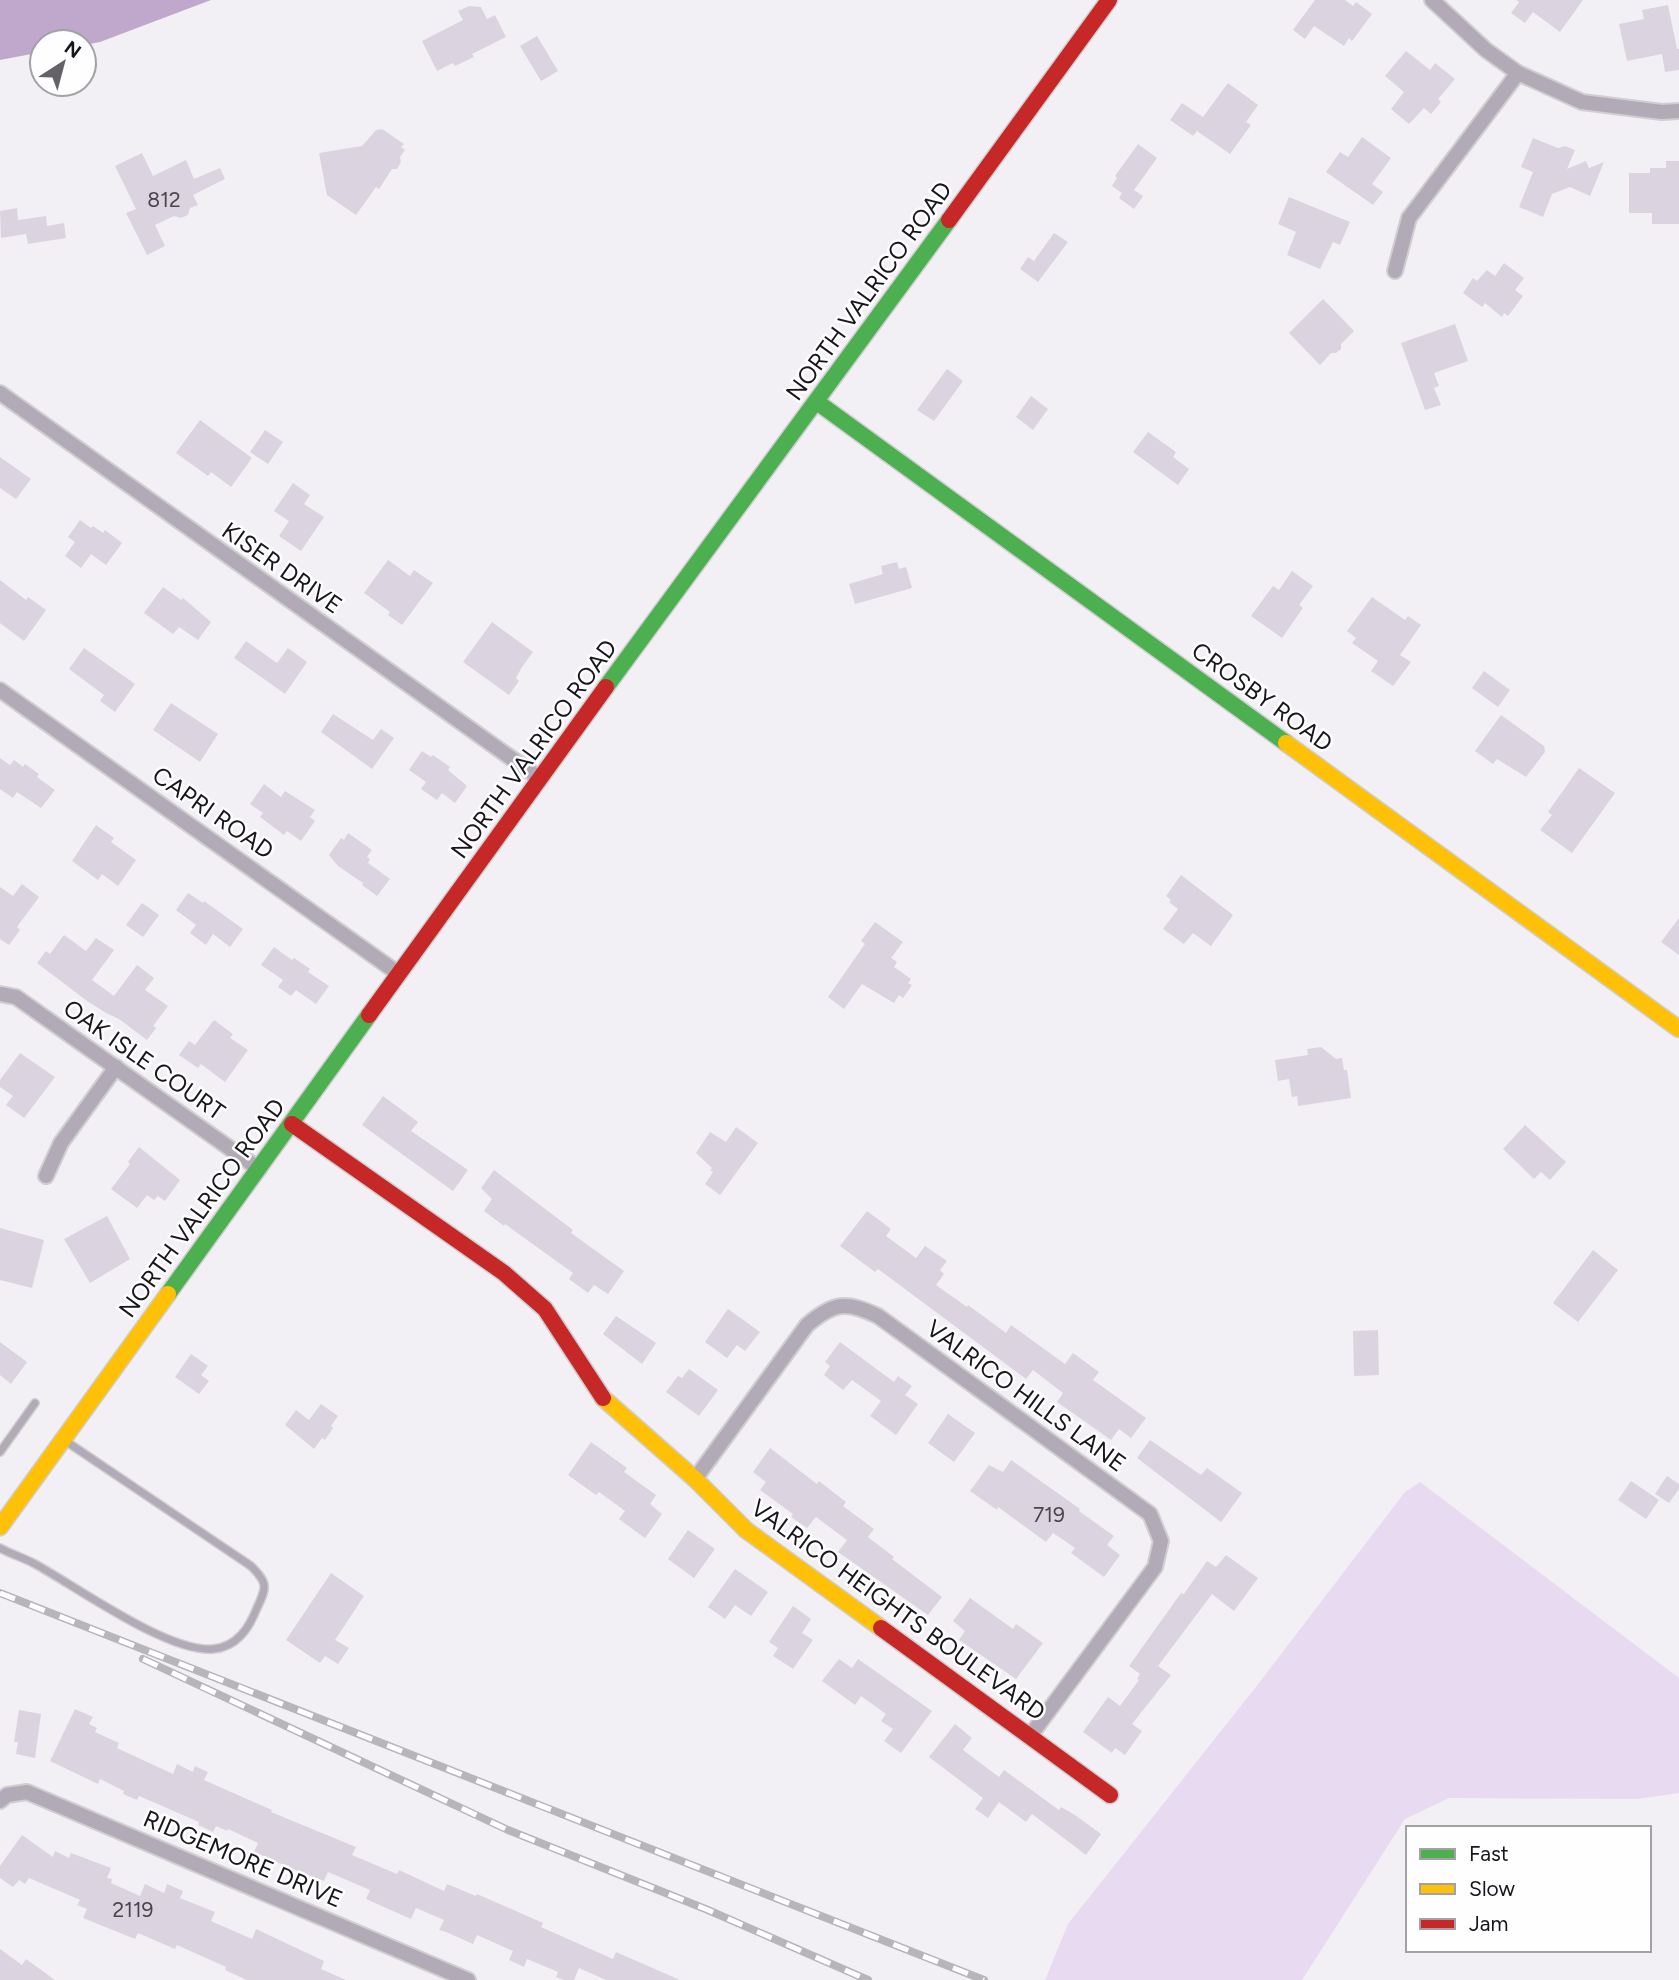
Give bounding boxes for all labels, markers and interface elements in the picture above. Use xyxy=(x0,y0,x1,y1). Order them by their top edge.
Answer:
north arrow xyxy=(28,28,98,98)
text: N xyxy=(60,36,85,63)
street label: NORTH VALRICO ROAD xyxy=(779,176,958,406)
house number: 812 xyxy=(147,187,181,212)
street label: KISER DRIVE xyxy=(217,516,348,620)
street label: NORTH VALRICO ROAD xyxy=(444,634,623,864)
street label: CROSBY ROAD xyxy=(1186,636,1338,757)
street label: CAPRI ROAD xyxy=(147,760,279,865)
street label: OAK ISLE COURT xyxy=(58,993,231,1126)
street label: NORTH VALRICO ROAD xyxy=(112,1093,291,1323)
street label: VALRICO HILLS LANE xyxy=(921,1314,1132,1478)
street label: VALRICO HEIGHTS BOULEVARD xyxy=(745,1493,1051,1726)
house number: 719 xyxy=(1033,1502,1065,1527)
street label: RIDGEMORE DRIVE xyxy=(139,1803,347,1914)
legend xyxy=(1406,1826,1651,1952)
text: Fast xyxy=(1469,1841,1509,1866)
text: Slow xyxy=(1469,1876,1515,1901)
house number: 2119 xyxy=(113,1897,153,1922)
text: Jam xyxy=(1469,1911,1508,1936)

